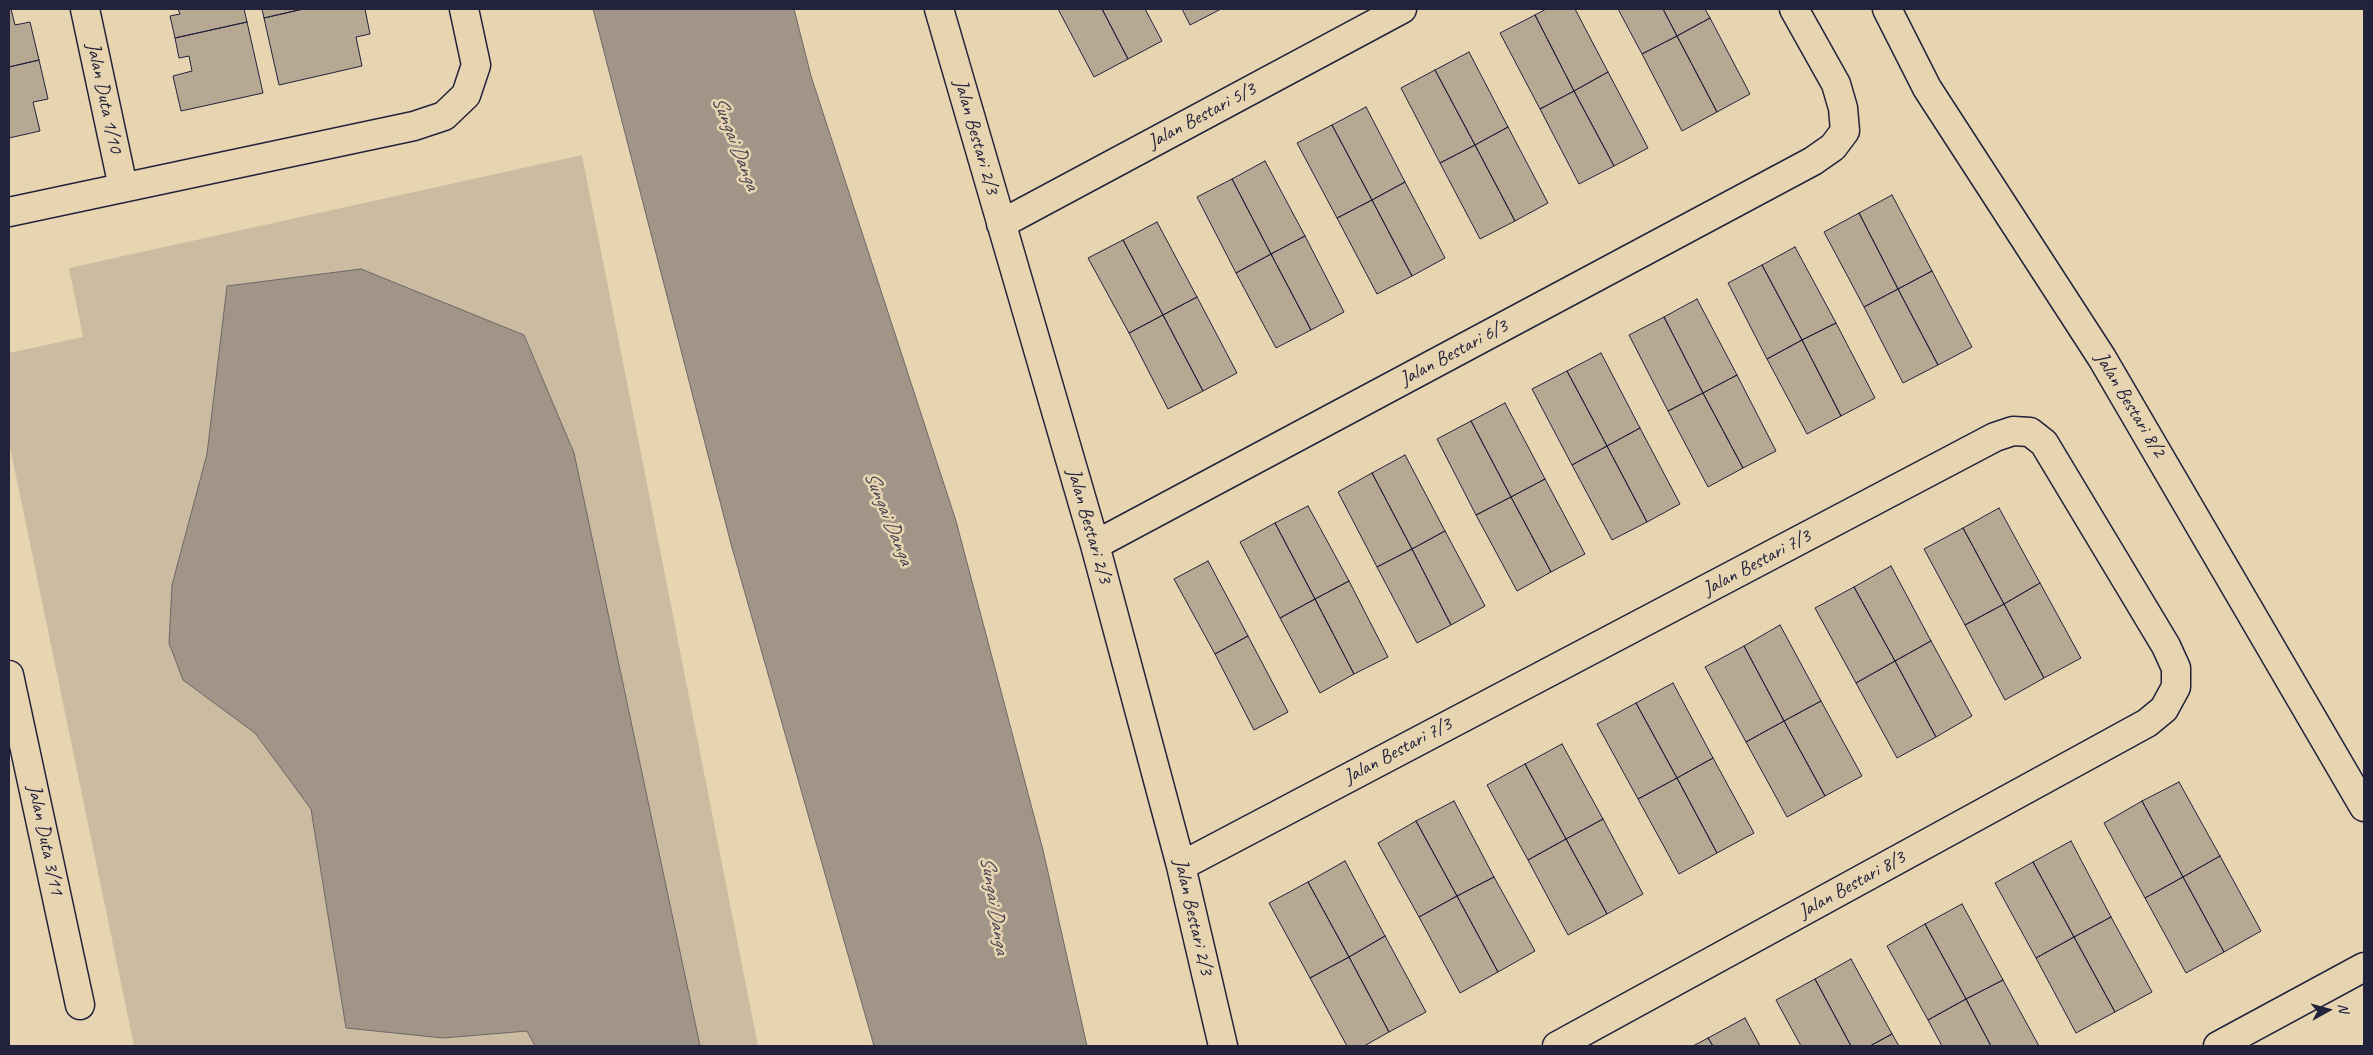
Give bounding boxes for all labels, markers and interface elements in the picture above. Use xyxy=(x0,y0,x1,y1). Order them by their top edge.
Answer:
street label: Jalan Duta 1/10 xyxy=(81,41,127,155)
street label: Jalan Bestari 2/3 xyxy=(948,77,1004,197)
street label: Jalan Bestari 5/3 xyxy=(1144,78,1260,154)
water label: Sungai Danga xyxy=(706,92,764,194)
street label: Jalan Bestari 6/3 xyxy=(1396,315,1512,391)
street label: Jalan Bestari 8/2 xyxy=(2089,348,2171,462)
street label: Jalan Bestari 2/3 xyxy=(1061,466,1117,586)
water label: Sungai Danga xyxy=(858,468,918,568)
street label: Jalan Bestari 7/3 xyxy=(1699,525,1815,601)
street label: Jalan Bestari 7/3 xyxy=(1340,713,1456,789)
street label: Jalan Duta 3/11 xyxy=(22,783,68,897)
street label: Jalan Bestari 8/3 xyxy=(1794,846,1910,924)
water label: Sungai Danga xyxy=(974,854,1014,956)
street label: Jalan Bestari 2/3 xyxy=(1168,857,1218,977)
north arrow xyxy=(2303,985,2353,1035)
text: N xyxy=(2334,1003,2352,1013)

